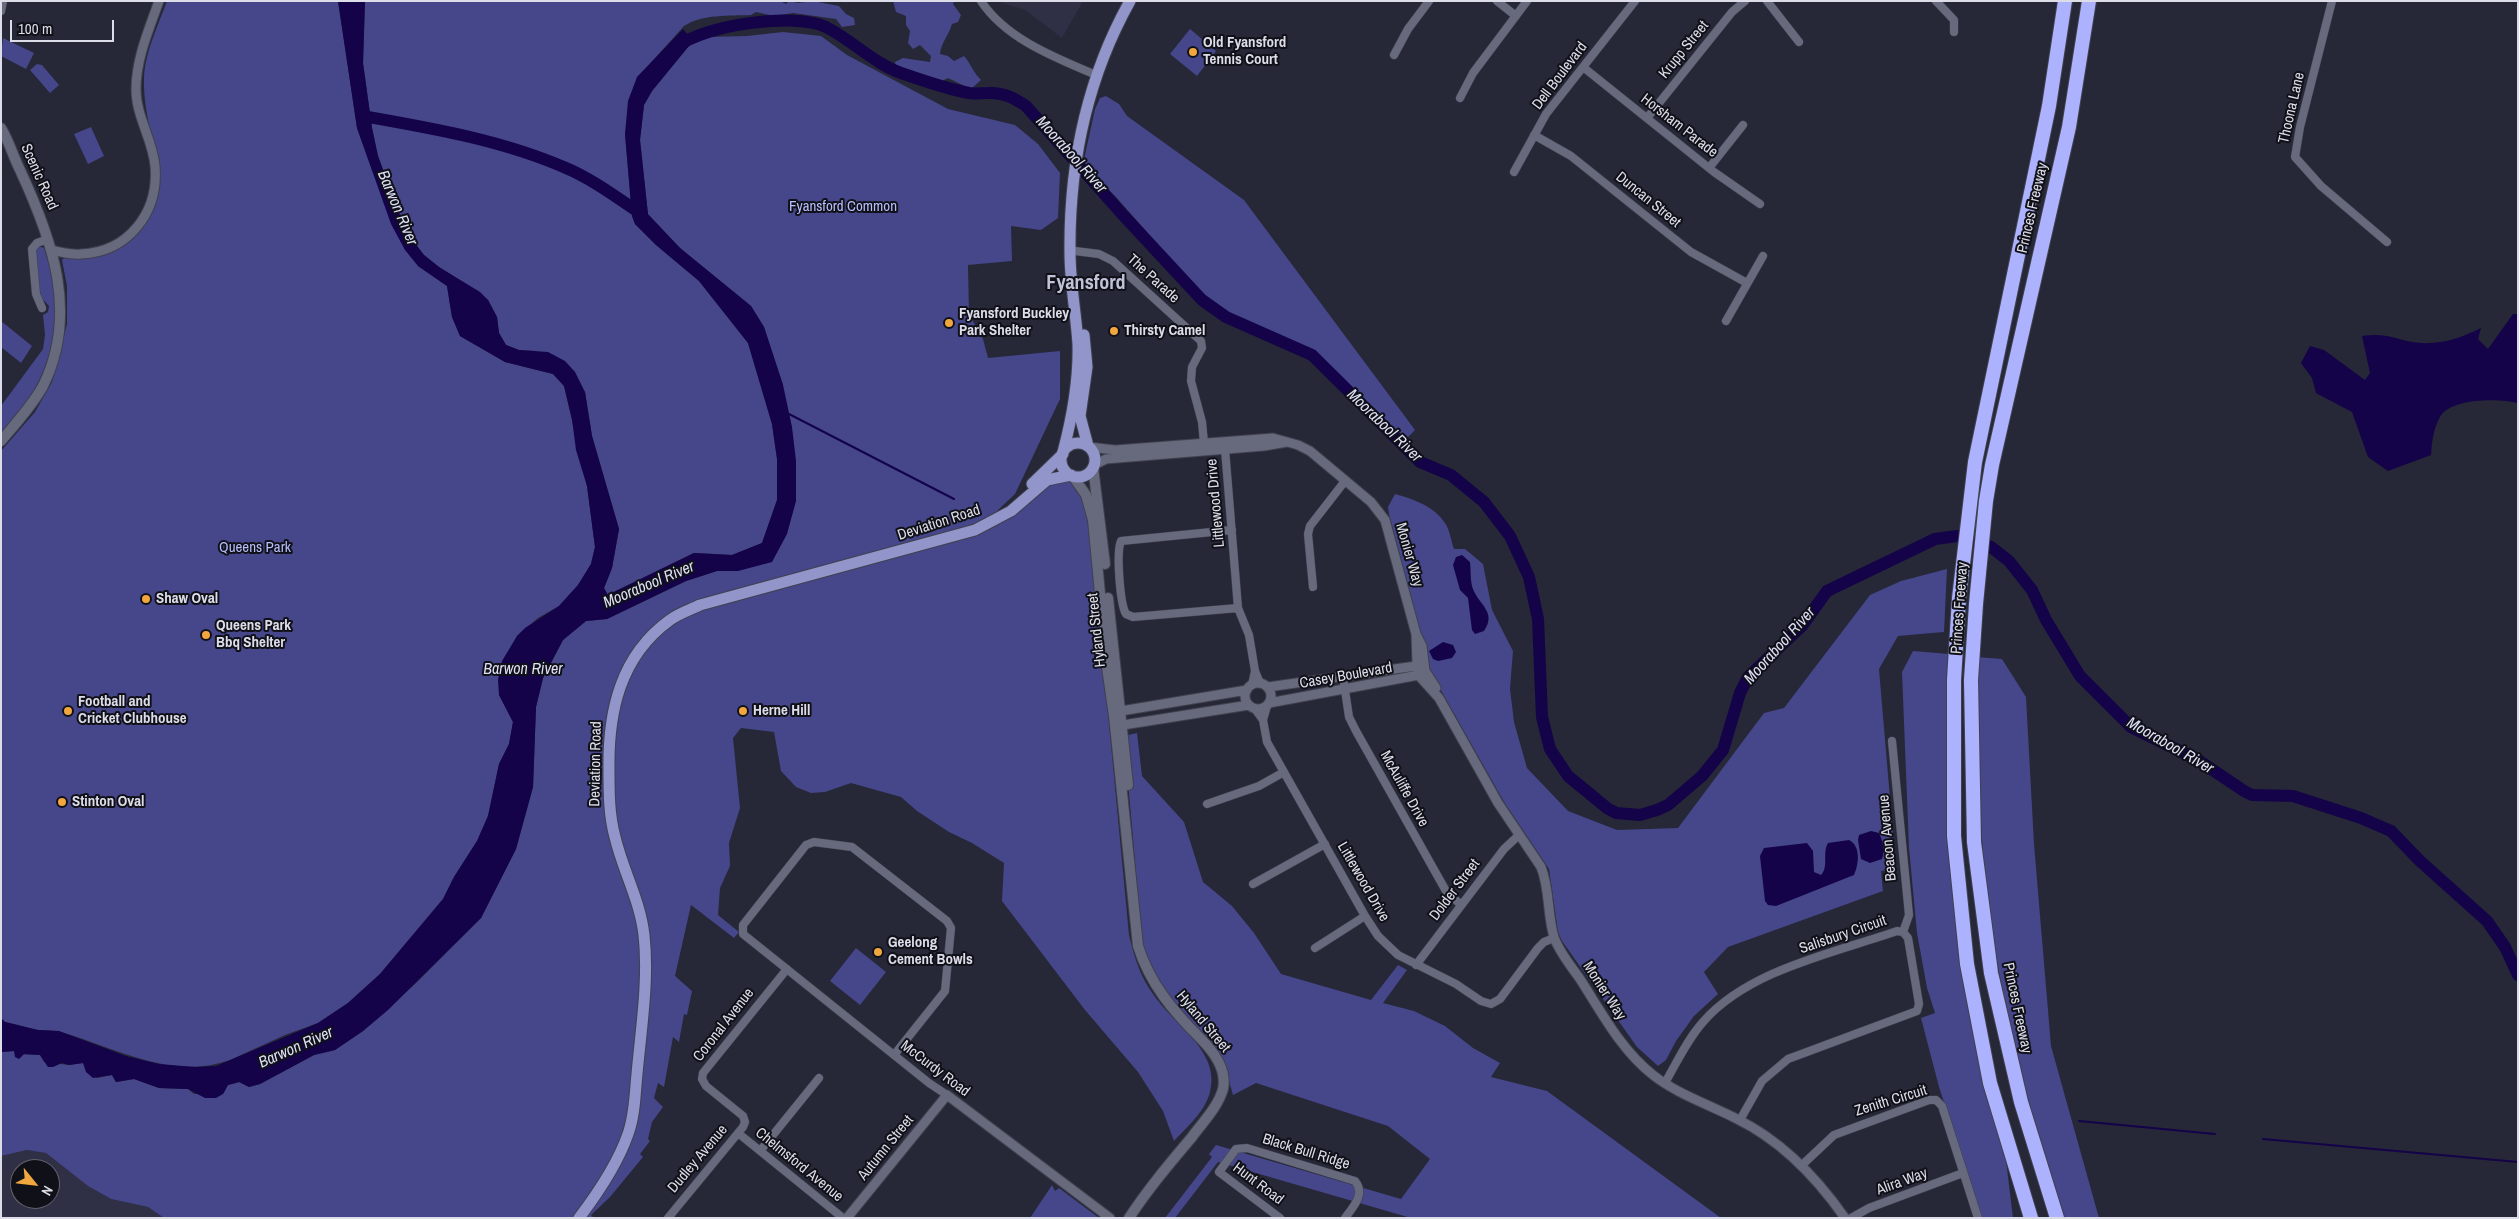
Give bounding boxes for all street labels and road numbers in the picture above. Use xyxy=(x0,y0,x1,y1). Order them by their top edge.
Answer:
street label: Krupp Street xyxy=(1655,18,1713,82)
street label: Dell Boulevard xyxy=(1529,39,1591,113)
street label: Thoona Lane xyxy=(2275,71,2309,145)
street label: Horsham Parade xyxy=(1637,90,1721,162)
street label: Scenic Road xyxy=(16,141,62,213)
street label: Princes Freeway xyxy=(2014,161,2052,255)
street label: Duncan Street xyxy=(1612,168,1684,232)
street label: The Parade xyxy=(1123,251,1183,307)
street label: Littlewood Drive xyxy=(1203,458,1229,548)
street label: Deviation Road xyxy=(896,501,982,545)
street label: Monier Way xyxy=(1391,521,1427,589)
street label: Princes Freeway xyxy=(1948,561,1972,655)
street label: Hyland Street xyxy=(1084,592,1110,668)
street label: Casey Boulevard xyxy=(1298,659,1394,693)
street label: Deviation Road xyxy=(586,721,606,807)
street label: McAuliffe Drive xyxy=(1376,748,1432,830)
street label: Beacon Avenue xyxy=(1875,794,1901,882)
street label: Littlewood Drive xyxy=(1333,839,1393,925)
street label: Dolder Street xyxy=(1426,856,1484,924)
street label: Salisbury Circuit xyxy=(1797,912,1889,958)
street label: Monier Way xyxy=(1579,958,1629,1024)
street label: Princes Freeway xyxy=(1999,961,2035,1055)
street label: Coronal Avenue xyxy=(690,985,758,1065)
street label: Hyland Street xyxy=(1172,988,1234,1056)
street label: McCurdy Road xyxy=(897,1037,973,1101)
street label: Zenith Circuit xyxy=(1853,1081,1929,1121)
street label: Autumn Street xyxy=(854,1112,918,1184)
street label: Dudley Avenue xyxy=(664,1121,732,1197)
street label: Chelmsford Avenue xyxy=(751,1124,847,1206)
street label: Black Bull Ridge xyxy=(1260,1130,1352,1174)
street label: Hunt Road xyxy=(1229,1159,1287,1209)
street label: Alira Way xyxy=(1874,1165,1930,1199)

